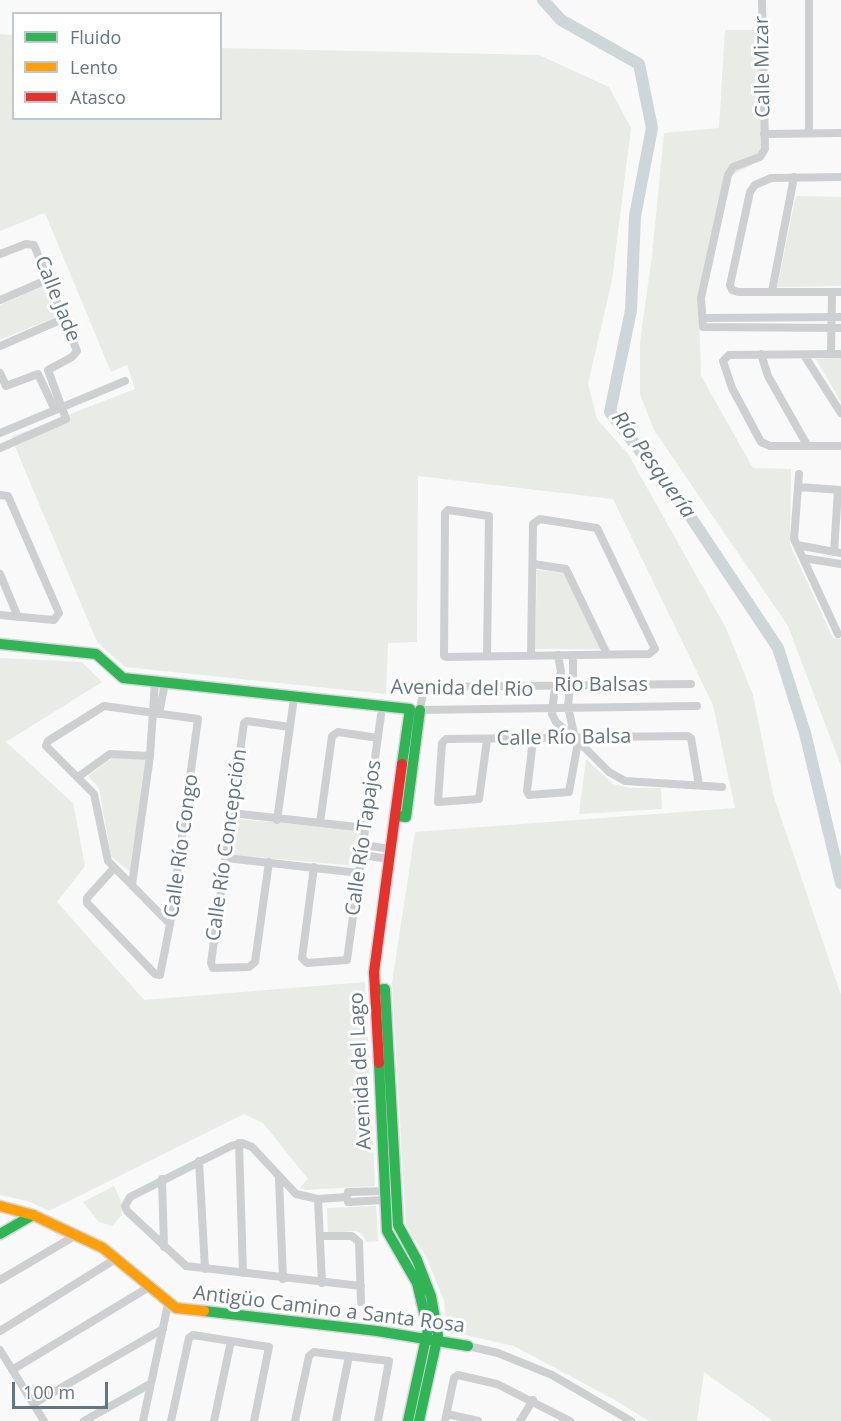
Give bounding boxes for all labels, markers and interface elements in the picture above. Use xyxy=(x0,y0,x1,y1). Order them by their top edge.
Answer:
legend xyxy=(12,12,222,120)
street label: Calle Mizar xyxy=(750,16,776,118)
text: Fluido xyxy=(70,25,121,49)
text: Lento xyxy=(70,55,118,79)
text: Atasco xyxy=(70,85,126,109)
street label: Calle Jade xyxy=(29,253,85,345)
water label: Río Pesquería xyxy=(606,407,700,523)
street label: Rio Balsas xyxy=(554,673,648,697)
street label: Avenida del Rio xyxy=(390,676,534,702)
street label: Calle Río Balsa xyxy=(497,725,631,751)
street label: Calle Río Concepción xyxy=(202,747,252,943)
street label: Calle Río Tapajos xyxy=(341,759,387,917)
street label: Calle Río Congo xyxy=(160,773,204,919)
street label: Avenida del Lago xyxy=(345,992,377,1150)
street label: Antigüo Camino a Santa Rosa xyxy=(192,1281,466,1339)
scale bar xyxy=(15,1370,111,1408)
text: 100 m xyxy=(23,1380,75,1404)

